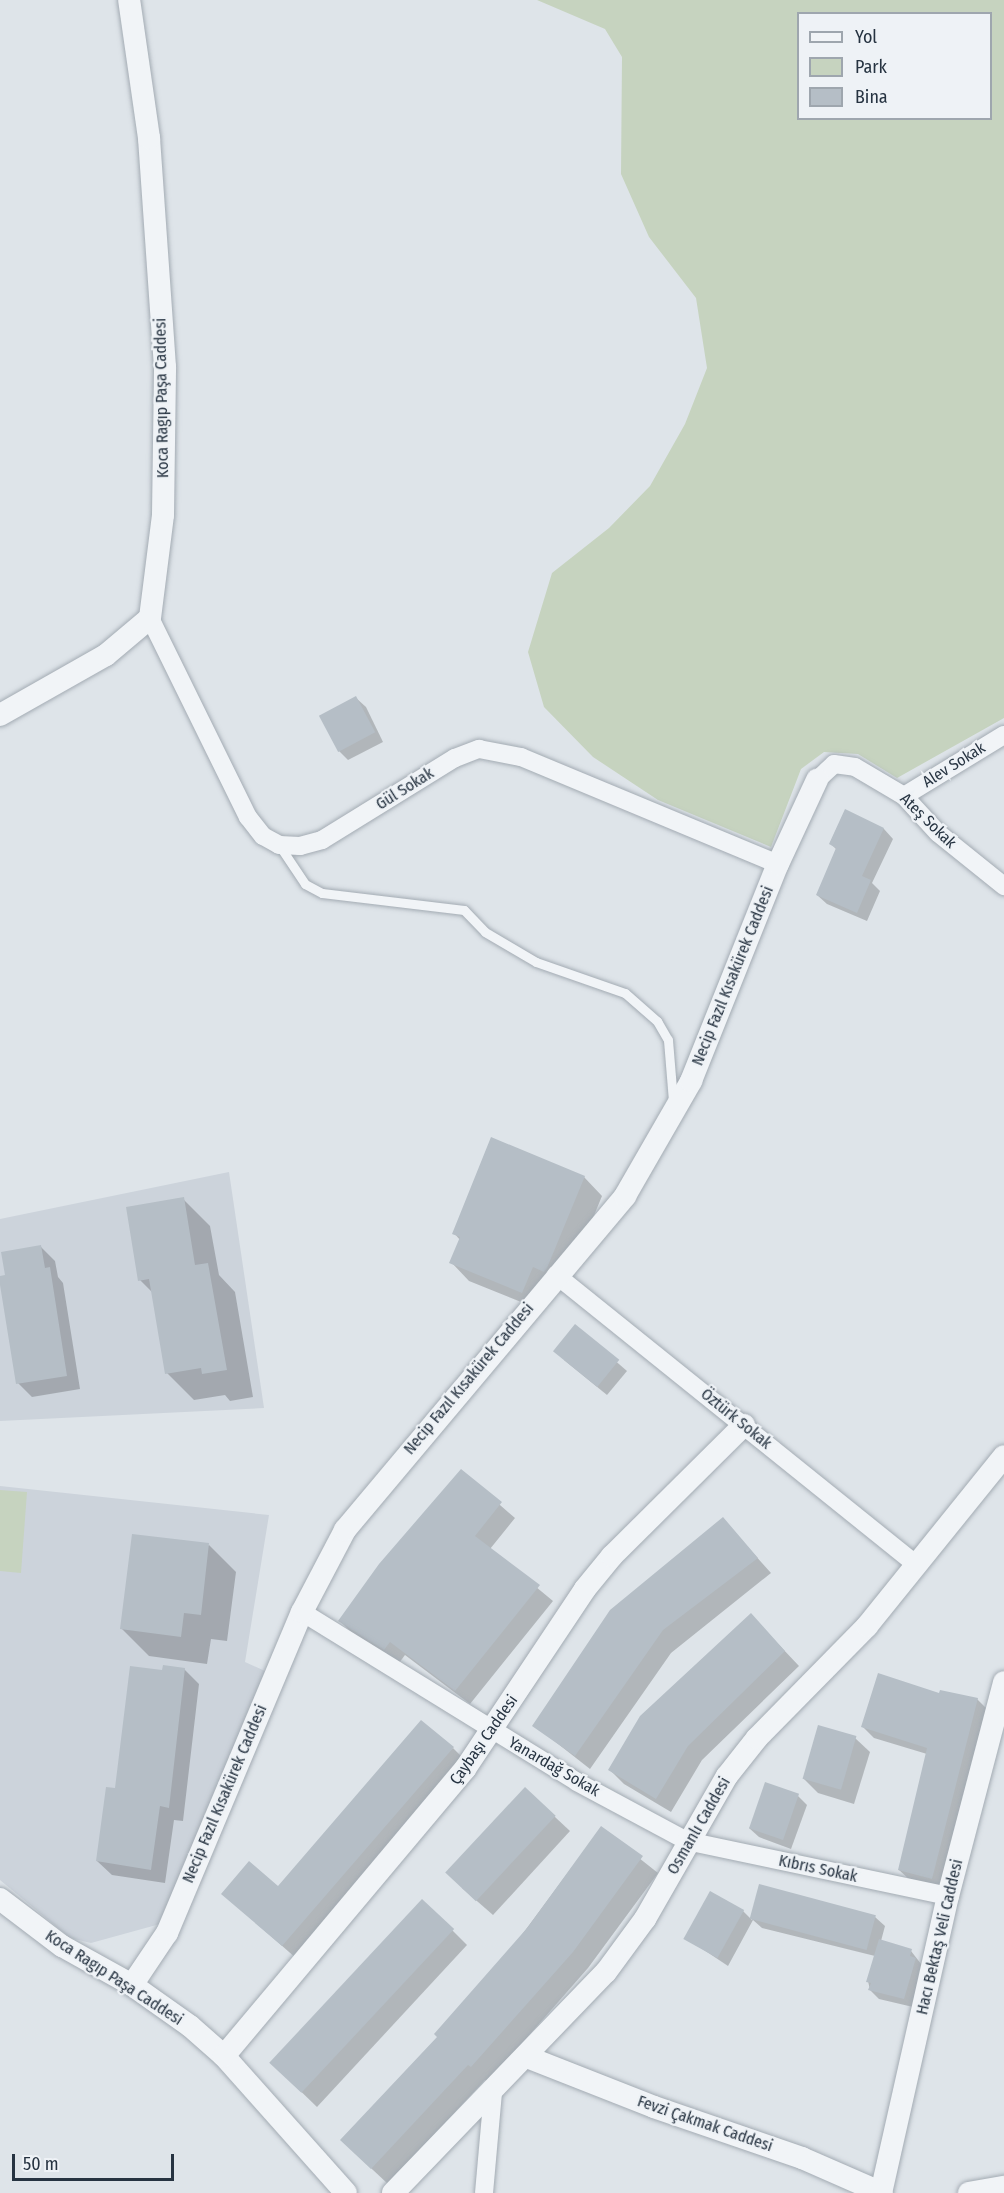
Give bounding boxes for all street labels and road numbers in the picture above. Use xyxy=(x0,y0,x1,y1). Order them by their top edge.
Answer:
street label: Koca Ragıp Paşa Caddesi xyxy=(151,318,173,478)
street label: Alev Sokak xyxy=(919,738,989,792)
street label: Gül Sokak xyxy=(373,764,437,814)
street label: Ateş Sokak xyxy=(896,790,960,852)
street label: Necip Fazıl Kısakürek Caddesi xyxy=(688,884,778,1068)
street label: Necip Fazıl Kısakürek Caddesi xyxy=(400,1299,538,1459)
street label: Öztürk Sokak xyxy=(697,1385,775,1453)
street label: Çaybaşı Caddesi xyxy=(446,1691,522,1789)
street label: Necip Fazıl Kısakürek Caddesi xyxy=(179,1702,271,1886)
street label: Yanardağ Sokak xyxy=(505,1733,603,1801)
street label: Osmanlı Caddesi xyxy=(663,1774,735,1878)
street label: Kıbrıs Sokak xyxy=(777,1851,859,1887)
street label: Hacı Bektaş Veli Caddesi xyxy=(913,1857,967,2017)
street label: Koca Ragıp Paşa Caddesi xyxy=(42,1926,186,2030)
street label: Fevzi Çakmak Caddesi xyxy=(635,2092,775,2156)

